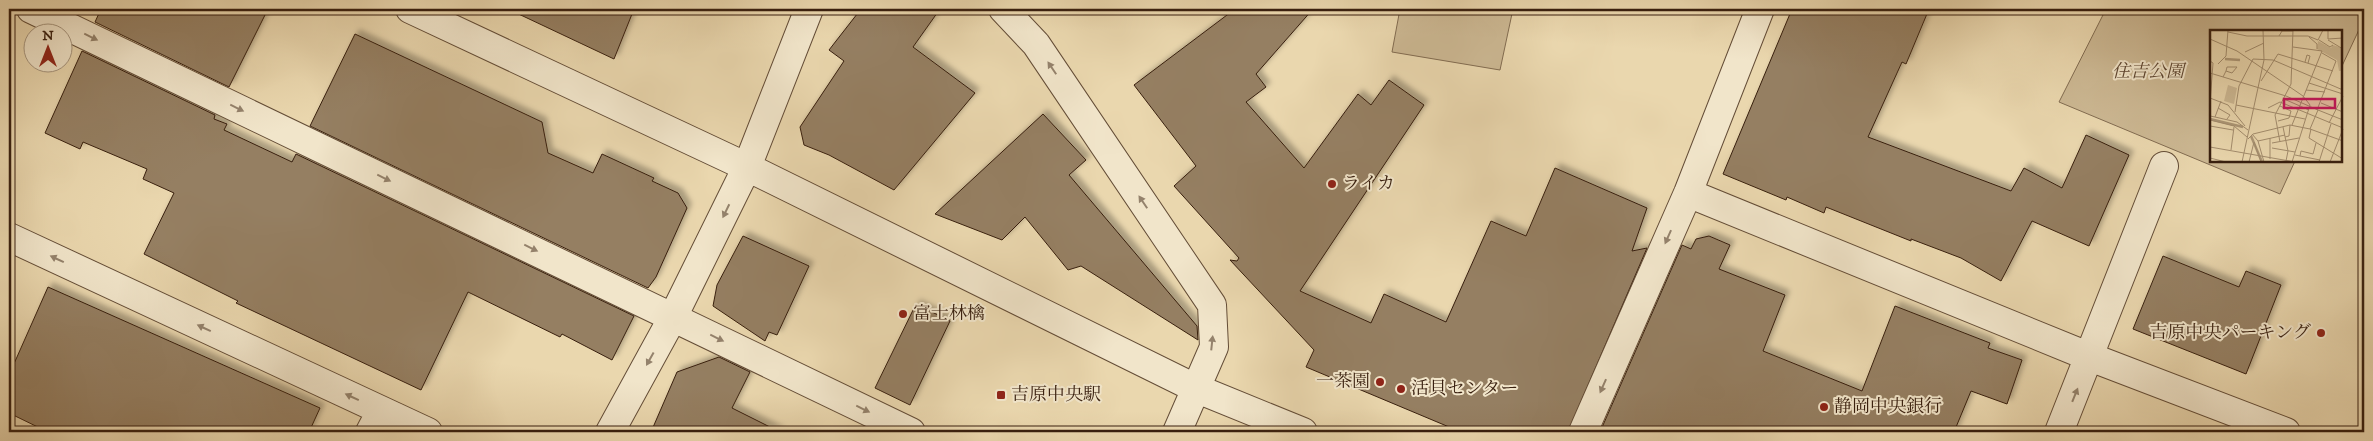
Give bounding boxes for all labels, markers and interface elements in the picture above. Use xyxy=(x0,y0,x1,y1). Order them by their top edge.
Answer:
north arrow xyxy=(22,22,72,72)
text: N xyxy=(42,27,54,45)
inset map xyxy=(2210,30,2343,162)
one-way arrow xyxy=(84,34,98,42)
one-way arrow xyxy=(1047,61,1057,75)
park label: 住吉公園 xyxy=(2112,61,2187,83)
one-way arrow xyxy=(230,103,245,112)
place label: ライカ xyxy=(1342,173,1395,195)
one-way arrow xyxy=(377,174,391,182)
marker: ライカ xyxy=(1326,178,1338,190)
one-way arrow xyxy=(1138,195,1148,209)
one-way arrow xyxy=(722,204,730,218)
one-way arrow xyxy=(1664,230,1672,244)
one-way arrow xyxy=(523,244,538,252)
one-way arrow xyxy=(50,255,64,263)
place label: 富士林檎 xyxy=(913,303,985,325)
marker: 富士林檎 xyxy=(897,308,909,320)
place label: 吉原中央パーキング xyxy=(2150,322,2311,344)
one-way arrow xyxy=(197,324,212,332)
marker: 吉原中央パーキング xyxy=(2315,327,2327,339)
one-way arrow xyxy=(710,334,724,342)
one-way arrow xyxy=(1208,335,1216,351)
one-way arrow xyxy=(646,352,654,367)
place label: 一茶園 xyxy=(1316,371,1370,393)
marker: 一茶園 xyxy=(1374,376,1386,388)
place label: 活貝センター xyxy=(1411,378,1518,400)
one-way arrow xyxy=(1599,379,1607,393)
marker: 活貝センター xyxy=(1395,383,1407,395)
place label: 吉原中央駅 xyxy=(1011,384,1101,406)
one-way arrow xyxy=(2071,388,2079,402)
marker: 吉原中央駅 xyxy=(995,389,1007,401)
one-way arrow xyxy=(345,393,359,401)
place label: 静岡中央銀行 xyxy=(1834,396,1942,418)
marker: 静岡中央銀行 xyxy=(1818,401,1830,413)
one-way arrow xyxy=(856,405,870,413)

